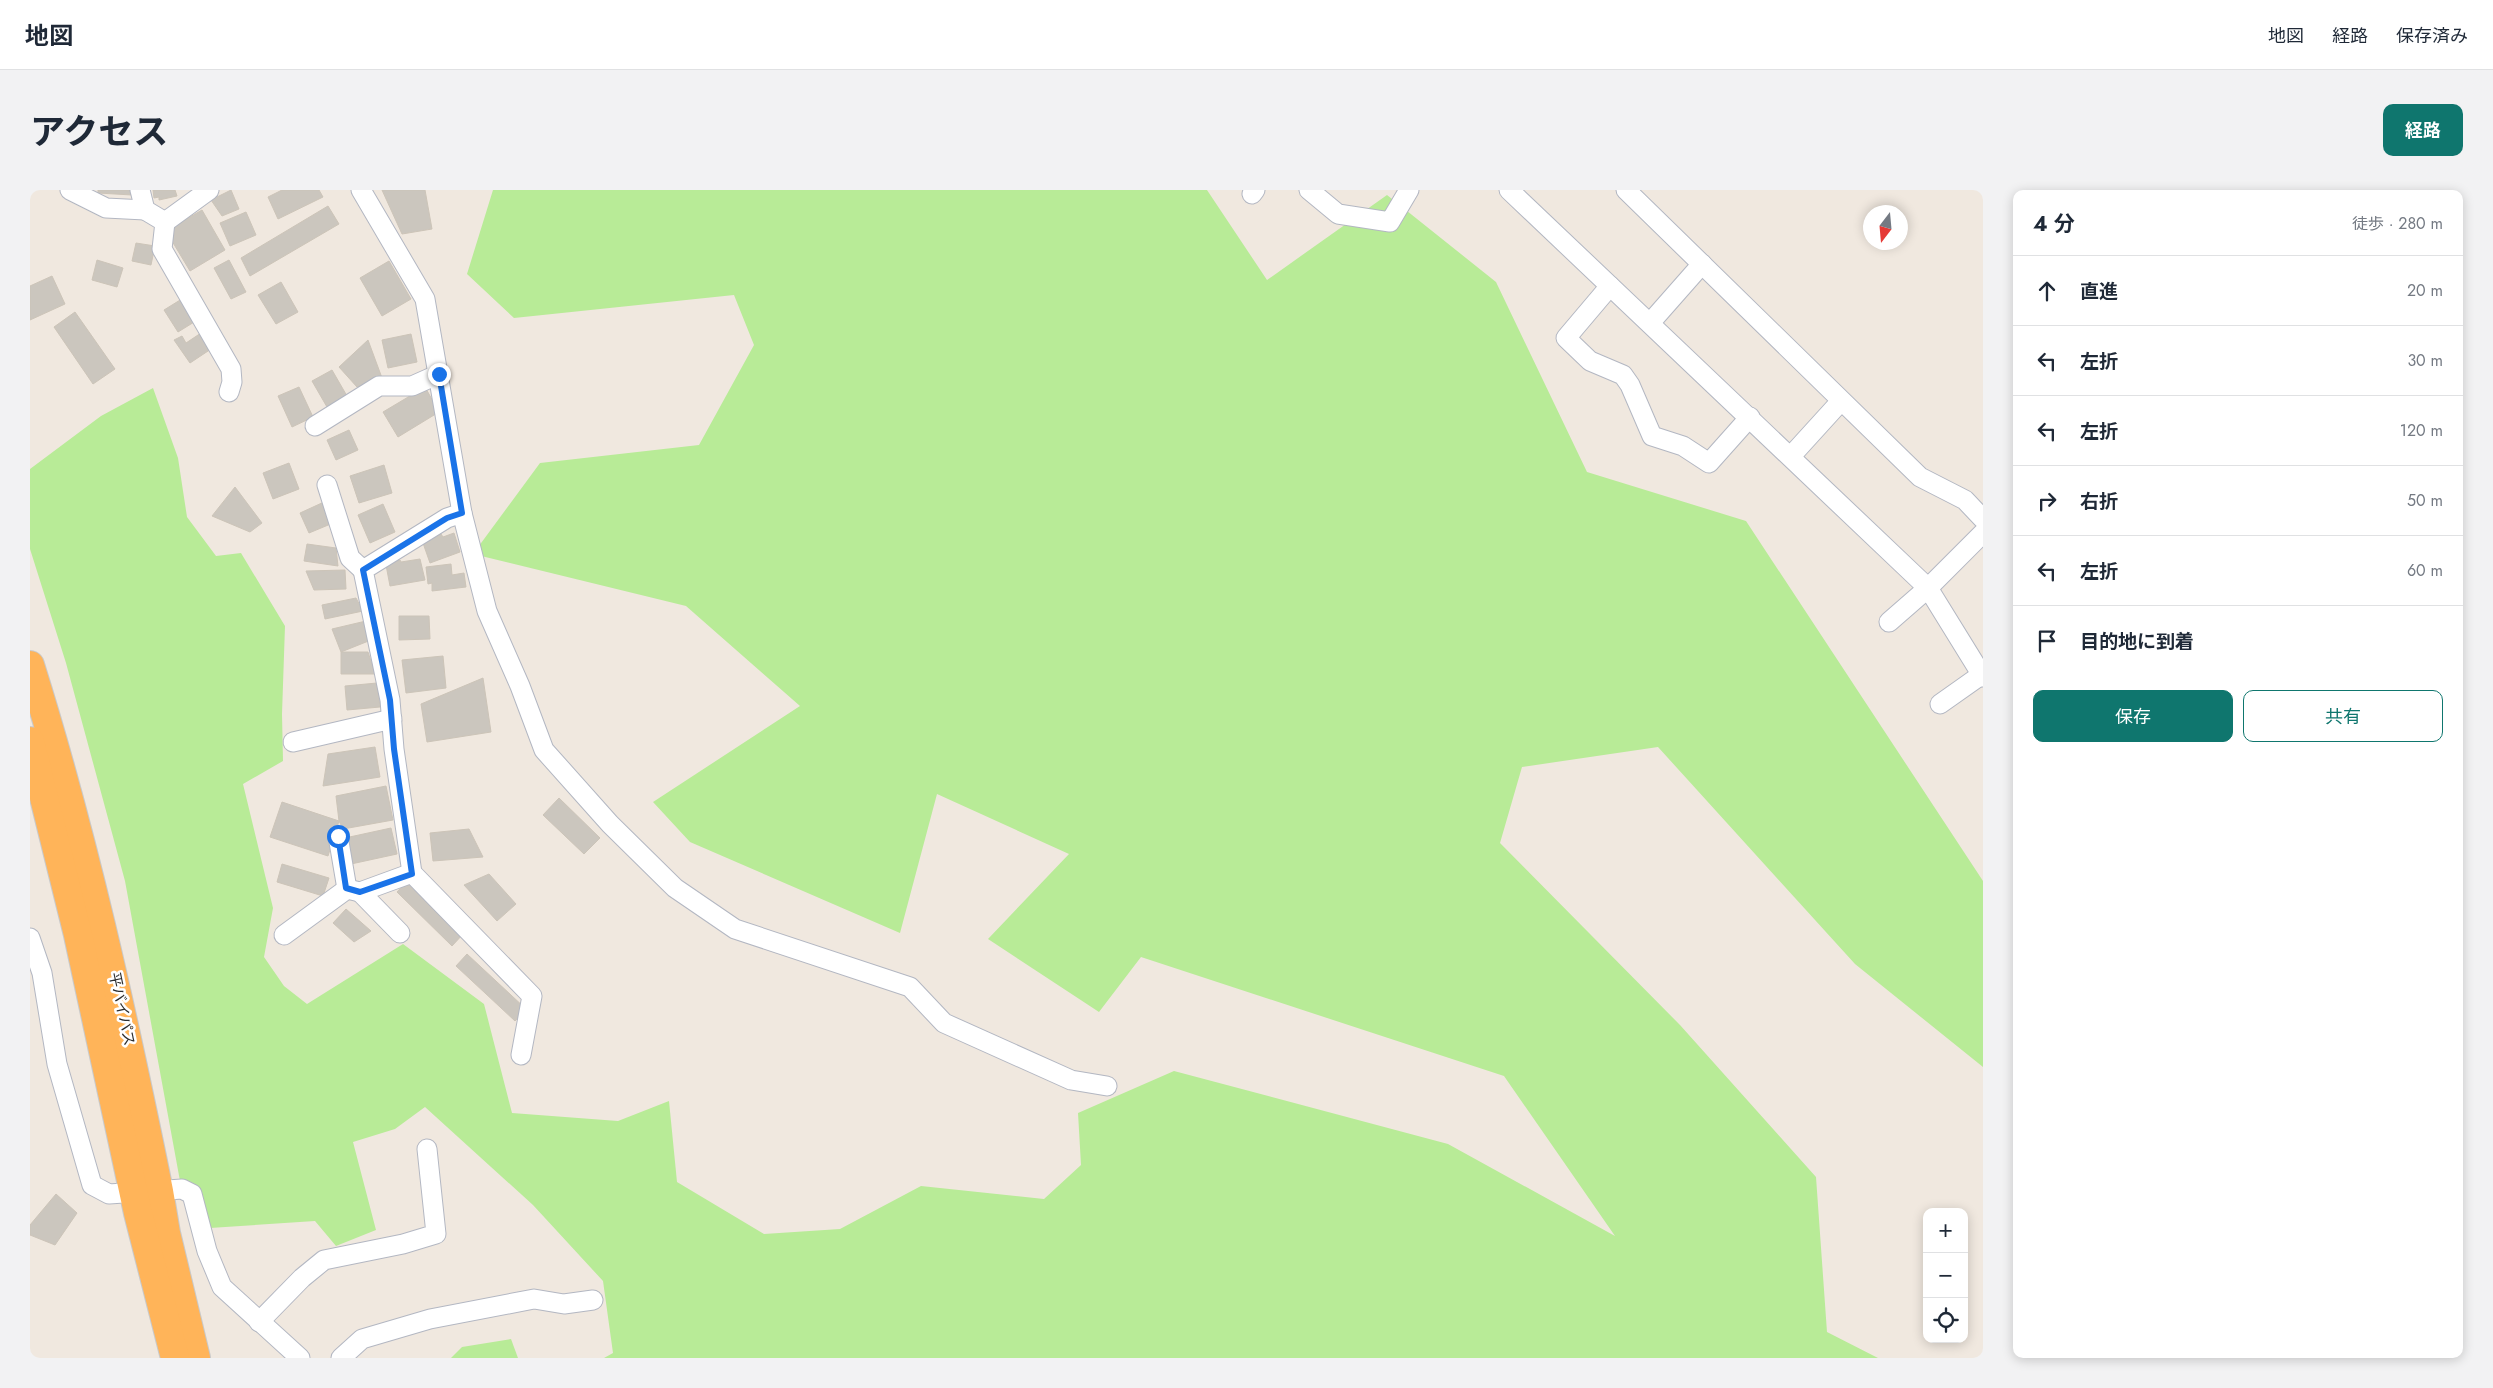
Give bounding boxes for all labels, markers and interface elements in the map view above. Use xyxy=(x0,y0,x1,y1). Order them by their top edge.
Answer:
text: 地図 xyxy=(25,18,73,53)
text: 地図 xyxy=(2268,23,2304,49)
text: 経路 xyxy=(2332,23,2368,49)
text: 保存済み xyxy=(2396,23,2468,49)
button: 経路 xyxy=(2383,104,2463,156)
text: アクセス xyxy=(30,107,168,157)
north arrow xyxy=(1863,205,1908,250)
text: 4 分 xyxy=(2033,209,2075,239)
text: 徒歩 · 280 m xyxy=(2352,212,2443,235)
icon: ahead xyxy=(2033,277,2061,305)
text: 直進 xyxy=(2080,278,2118,305)
text: 20 m xyxy=(2407,279,2443,302)
icon: left xyxy=(2033,347,2061,375)
text: 左折 xyxy=(2080,348,2118,375)
text: 30 m xyxy=(2407,349,2443,372)
route end xyxy=(428,363,451,386)
icon: left xyxy=(2033,417,2061,445)
text: 左折 xyxy=(2080,418,2118,445)
text: 120 m xyxy=(2400,419,2443,442)
icon: right xyxy=(2033,487,2061,515)
text: 右折 xyxy=(2080,488,2118,515)
text: 50 m xyxy=(2407,489,2443,512)
icon: left xyxy=(2033,557,2061,585)
text: 左折 xyxy=(2080,558,2118,585)
text: 60 m xyxy=(2407,559,2443,582)
icon: arrive xyxy=(2033,627,2061,655)
text: 目的地に到着 xyxy=(2080,628,2194,655)
button: 保存 xyxy=(2033,690,2233,742)
button: 共有 xyxy=(2243,690,2443,742)
route start xyxy=(327,825,350,848)
street label: 平バイパス xyxy=(103,970,141,1048)
map controls xyxy=(1923,1208,1968,1343)
button: + xyxy=(1923,1208,1968,1253)
button: − xyxy=(1923,1253,1968,1298)
button: locate xyxy=(1923,1298,1968,1343)

